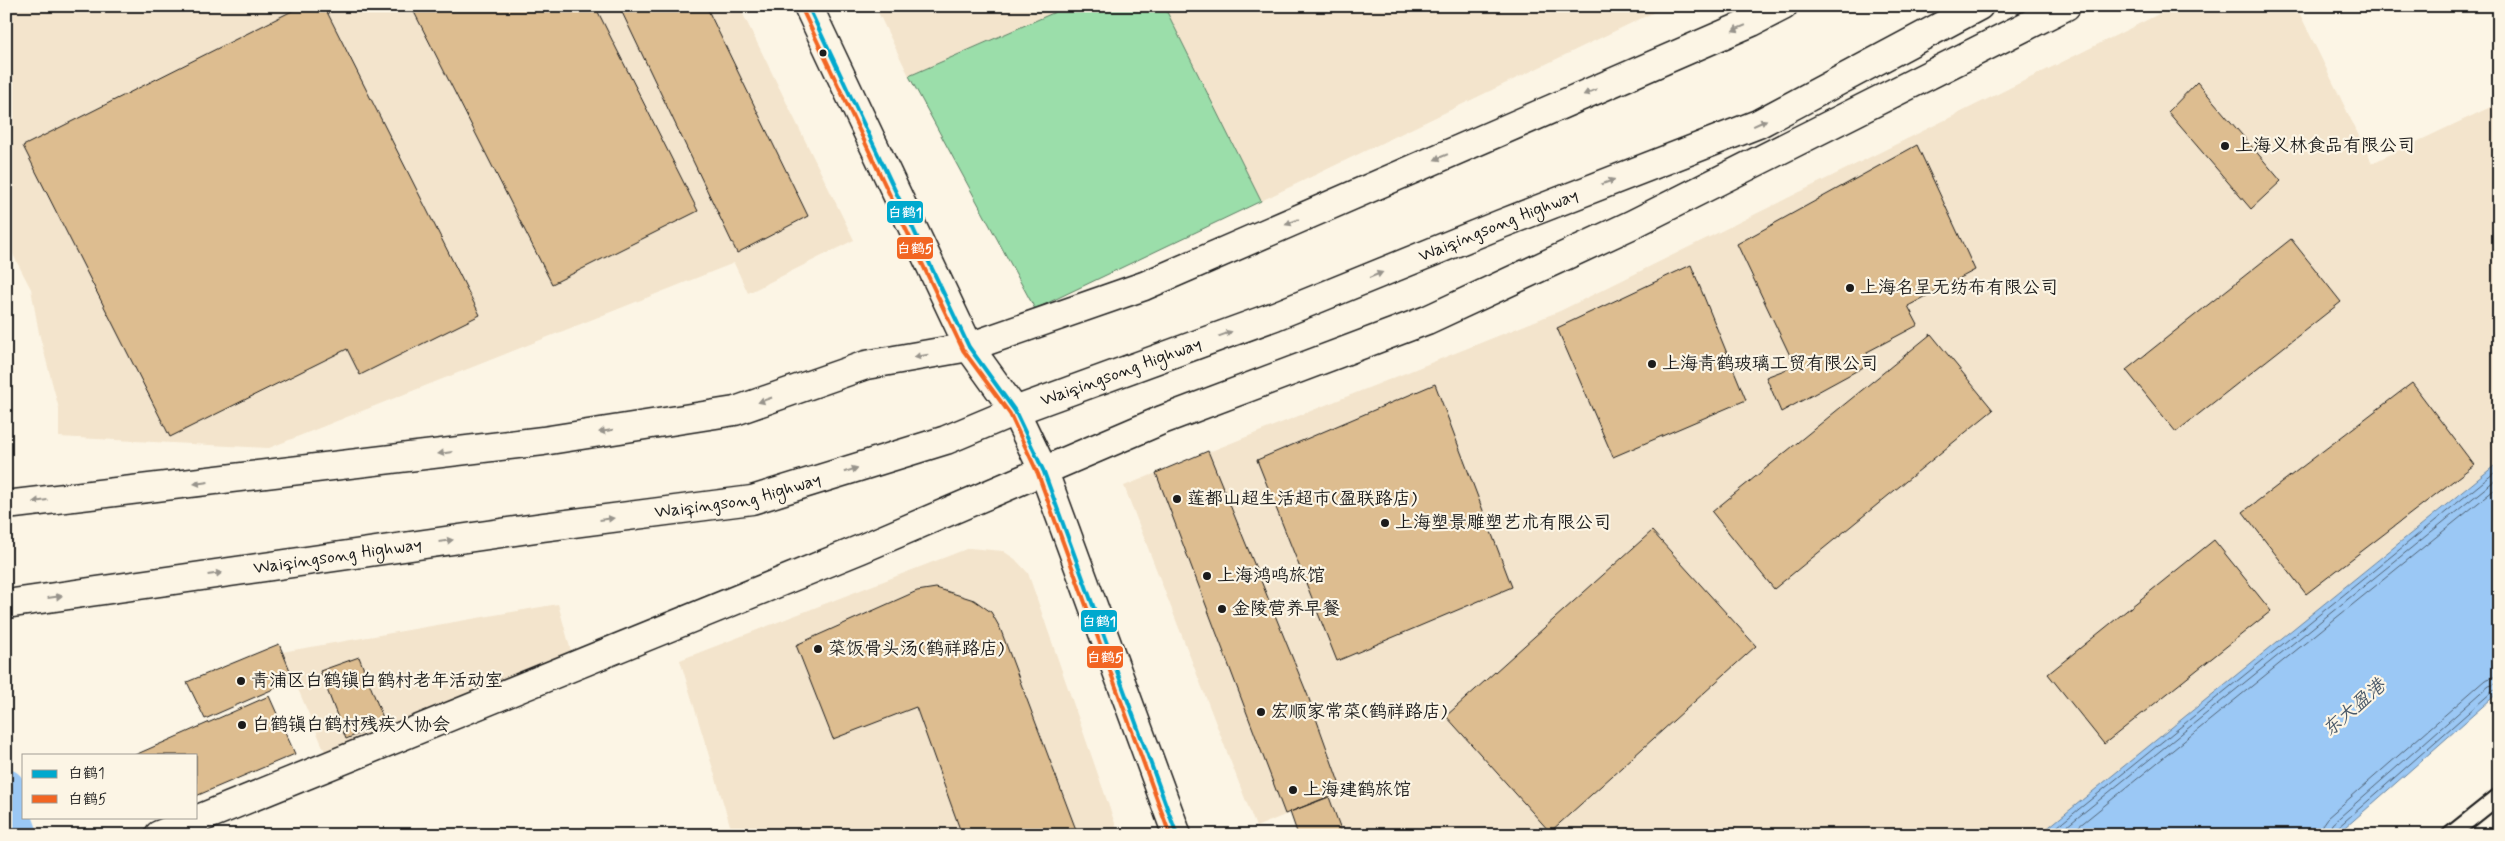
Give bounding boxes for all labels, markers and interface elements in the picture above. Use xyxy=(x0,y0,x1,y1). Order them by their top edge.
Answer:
one-way arrow xyxy=(1732,24,1746,32)
unlabelled marker xyxy=(818,48,828,58)
one-way arrow xyxy=(1583,89,1597,97)
one-way arrow xyxy=(1752,119,1767,128)
place label: 上海义林食品有限公司 xyxy=(2235,134,2415,158)
marker: 上海义林食品有限公司 xyxy=(2219,140,2231,152)
one-way arrow xyxy=(1434,153,1448,161)
one-way arrow xyxy=(1601,178,1615,186)
street label: Waiqingsong Highway xyxy=(1415,183,1582,268)
line badge: 白鹤1 xyxy=(886,200,924,224)
text: 白鹤1 xyxy=(888,204,922,222)
one-way arrow xyxy=(1285,218,1299,226)
line badge: 白鹤5 xyxy=(896,236,934,260)
text: 白鹤5 xyxy=(897,240,934,258)
one-way arrow xyxy=(1369,271,1384,279)
place label: 上海名呈无纺布有限公司 xyxy=(1860,276,2058,300)
marker: 上海名呈无纺布有限公司 xyxy=(1844,282,1856,294)
one-way arrow xyxy=(1218,330,1233,338)
street label: Waiqingsong Highway xyxy=(1037,332,1205,413)
one-way arrow xyxy=(913,352,929,360)
place label: 上海青鹤玻璃工贸有限公司 xyxy=(1662,352,1878,376)
marker: 上海青鹤玻璃工贸有限公司 xyxy=(1646,358,1658,370)
one-way arrow xyxy=(758,397,773,404)
one-way arrow xyxy=(598,428,614,436)
one-way arrow xyxy=(437,449,453,457)
one-way arrow xyxy=(844,465,859,473)
street label: Waiqingsong Highway xyxy=(653,467,824,524)
one-way arrow xyxy=(193,479,209,487)
place label: 莲都山超生活超市(盈联路店) xyxy=(1187,487,1418,511)
marker: 莲都山超生活超市(盈联路店) xyxy=(1171,493,1183,505)
one-way arrow xyxy=(32,497,48,505)
place label: 上海塑景雕塑艺术有限公司 xyxy=(1395,511,1611,535)
one-way arrow xyxy=(599,515,615,523)
marker: 上海塑景雕塑艺术有限公司 xyxy=(1379,517,1391,529)
street label: Waiqingsong Highway xyxy=(252,533,423,580)
one-way arrow xyxy=(438,536,454,544)
place label: 上海鸿鸣旅馆 xyxy=(1217,564,1325,588)
one-way arrow xyxy=(208,570,224,578)
marker: 上海鸿鸣旅馆 xyxy=(1201,570,1213,582)
one-way arrow xyxy=(47,593,63,601)
place label: 金陵营养早餐 xyxy=(1232,597,1340,621)
marker: 金陵营养早餐 xyxy=(1216,603,1228,615)
line badge: 白鹤1 xyxy=(1080,609,1118,633)
text: 白鹤1 xyxy=(1082,613,1116,631)
place label: 菜饭骨头汤(鹤祥路店) xyxy=(828,637,1005,661)
marker: 菜饭骨头汤(鹤祥路店) xyxy=(812,643,824,655)
line badge: 白鹤5 xyxy=(1086,645,1124,669)
text: 白鹤5 xyxy=(1087,649,1124,667)
place label: 青浦区白鹤镇白鹤村老年活动室 xyxy=(251,669,503,693)
water label: 东大盈港 xyxy=(2317,672,2392,742)
marker: 青浦区白鹤镇白鹤村老年活动室 xyxy=(235,675,247,687)
place label: 宏顺家常菜(鹤祥路店) xyxy=(1271,700,1448,724)
marker: 宏顺家常菜(鹤祥路店) xyxy=(1255,706,1267,718)
place label: 白鹤镇白鹤村残疾人协会 xyxy=(252,713,450,737)
marker: 白鹤镇白鹤村残疾人协会 xyxy=(236,719,248,731)
legend xyxy=(22,754,198,818)
text: 白鹤1 xyxy=(68,764,105,784)
place label: 上海建鹤旅馆 xyxy=(1303,778,1411,802)
marker: 上海建鹤旅馆 xyxy=(1287,784,1299,796)
text: 白鹤5 xyxy=(68,790,107,810)

